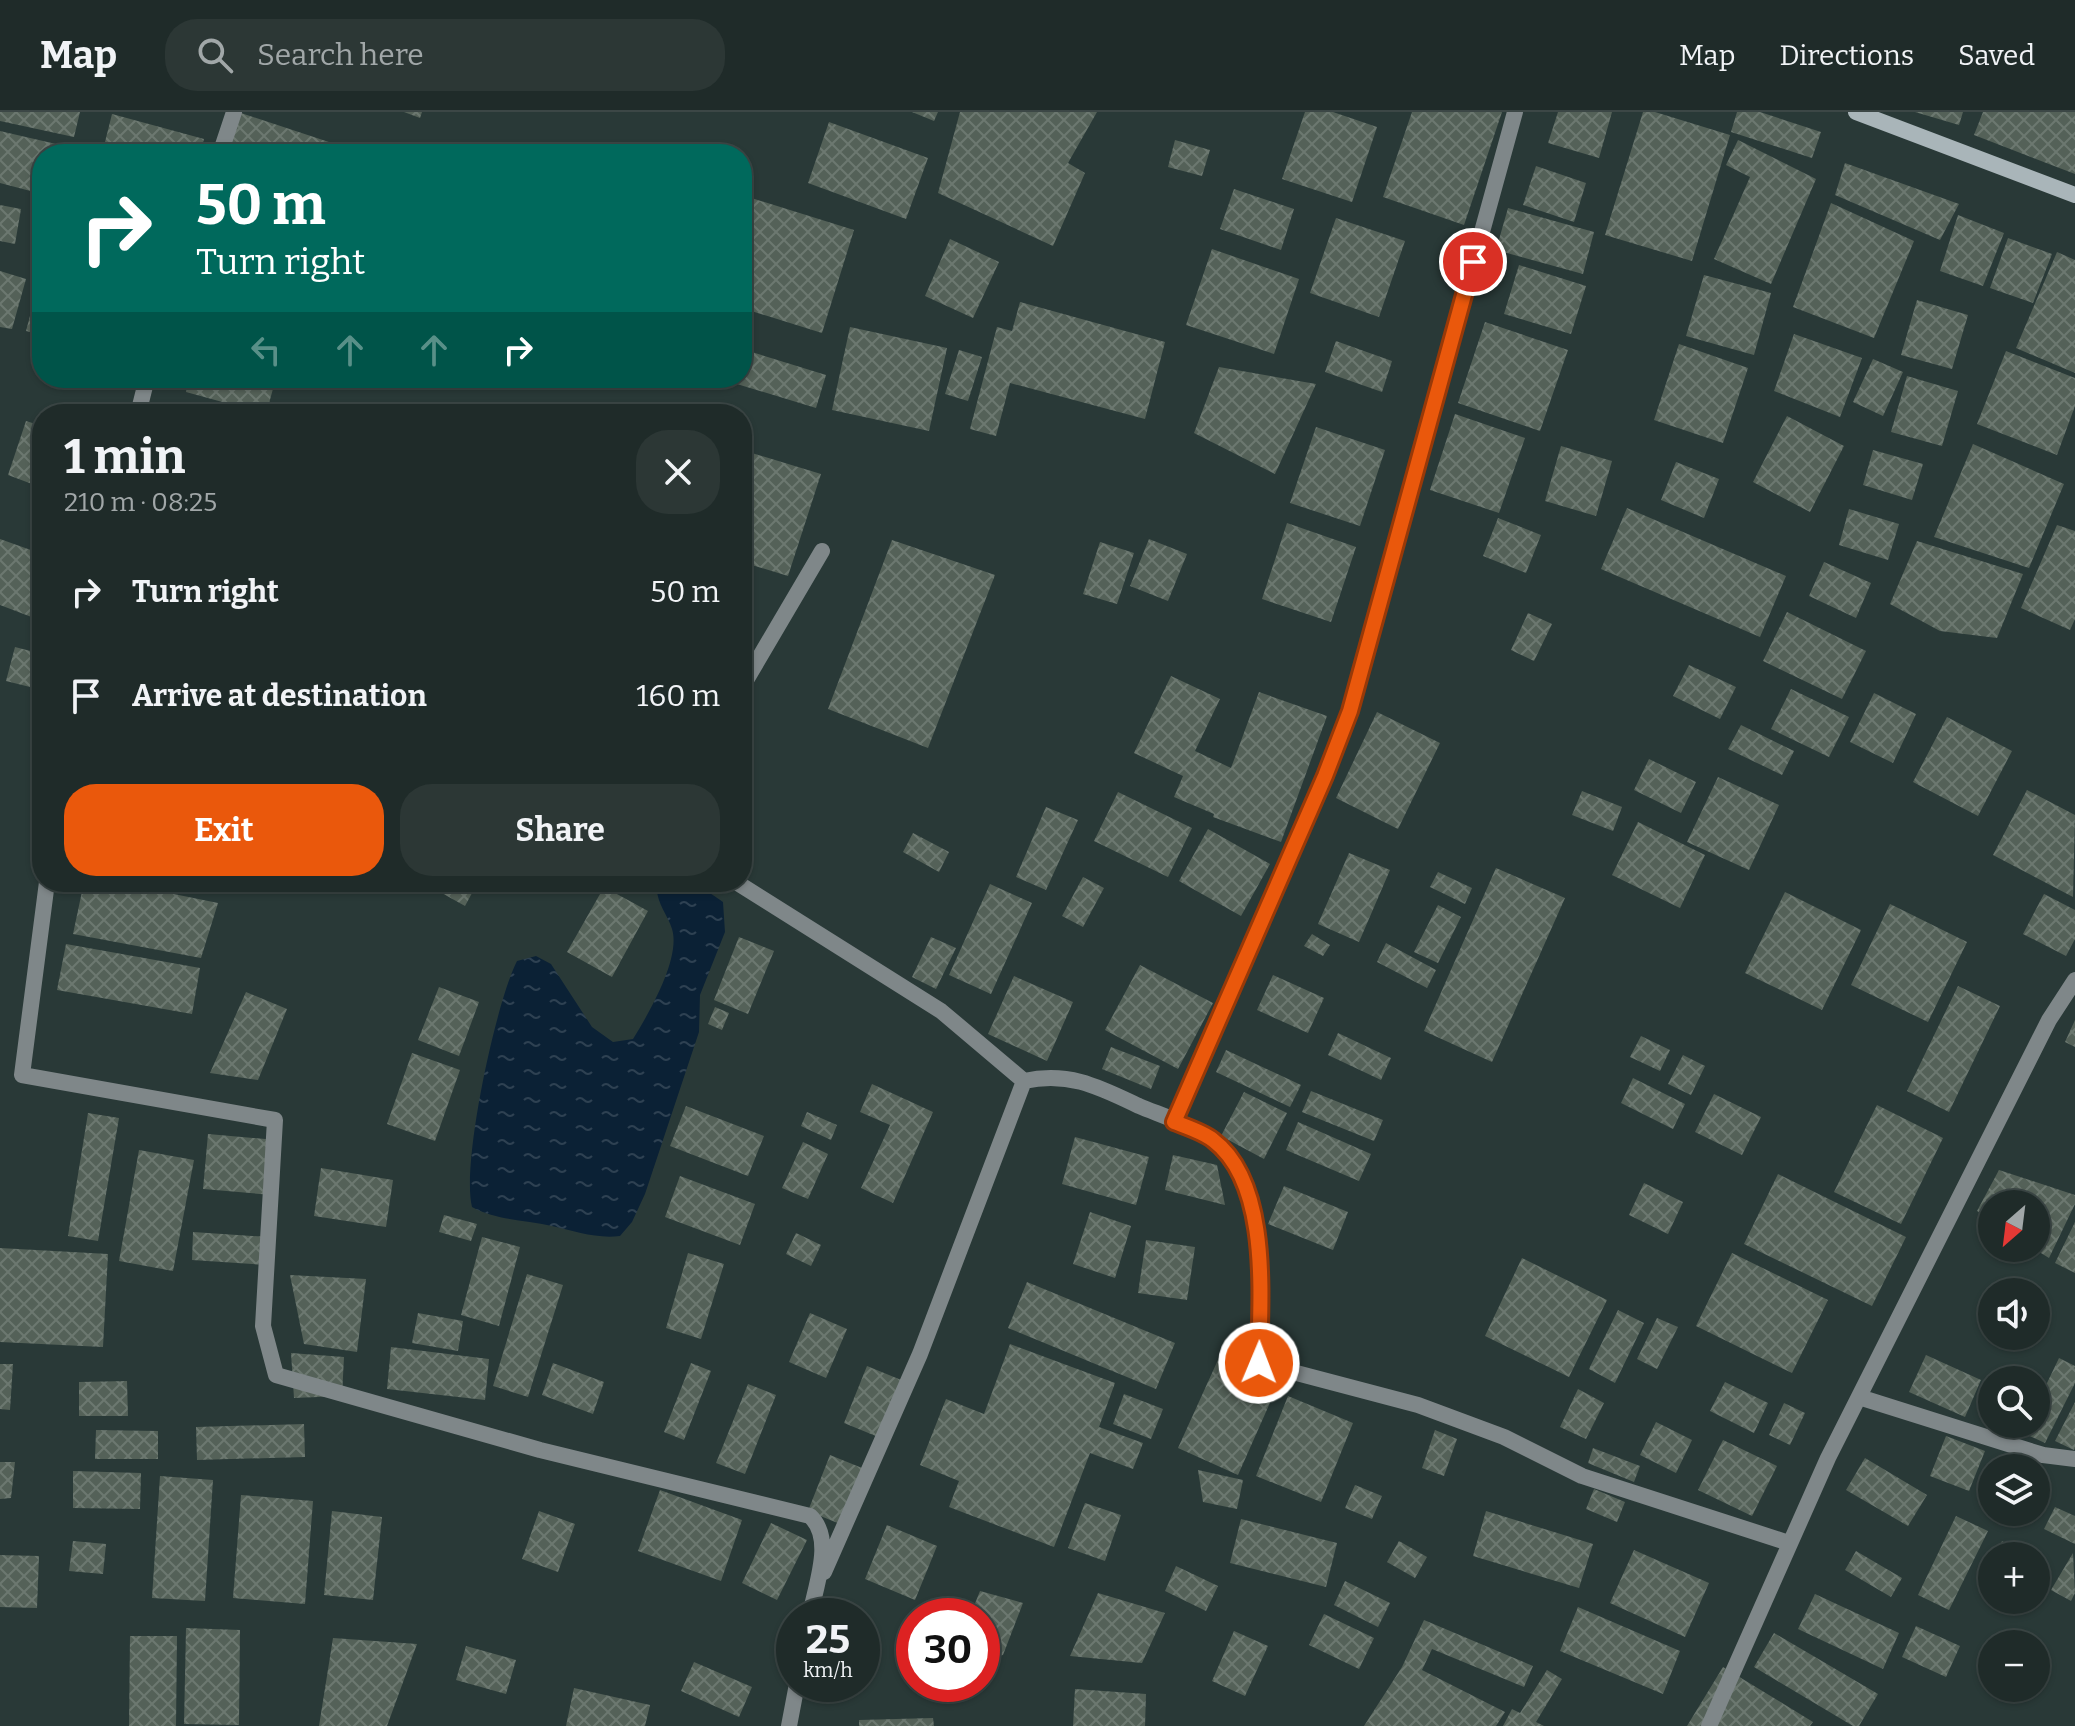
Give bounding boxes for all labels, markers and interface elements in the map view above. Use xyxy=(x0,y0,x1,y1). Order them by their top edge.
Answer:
search box xyxy=(165,19,725,91)
text: Map xyxy=(40,32,117,78)
icon: search xyxy=(193,33,237,77)
text: Search here xyxy=(257,37,424,73)
text: Map xyxy=(1679,39,1735,72)
text: Directions xyxy=(1779,39,1914,72)
text: Saved xyxy=(1958,39,2035,72)
text: 50 m xyxy=(196,172,326,239)
icon: right xyxy=(64,176,168,280)
pin xyxy=(1439,228,1507,296)
text: Turn right xyxy=(196,240,365,284)
icon: arrive xyxy=(1451,240,1495,284)
icon: left xyxy=(244,328,288,372)
icon: ahead xyxy=(328,328,372,372)
icon: ahead xyxy=(412,328,456,372)
icon: right xyxy=(496,328,540,372)
text: 1 min xyxy=(64,428,185,486)
button: close xyxy=(636,430,720,514)
text: 210 m · 08:25 xyxy=(64,487,217,518)
icon: right xyxy=(64,570,108,614)
text: Turn right xyxy=(132,574,279,610)
text: 50 m xyxy=(650,574,720,610)
icon: arrive xyxy=(64,674,108,718)
text: Arrive at destination xyxy=(132,678,427,714)
text: 160 m xyxy=(636,678,720,714)
button: Exit xyxy=(64,784,384,876)
button: Share xyxy=(400,784,720,876)
north arrow xyxy=(1978,1190,2050,1262)
map controls xyxy=(1978,1190,2050,1702)
button: sound xyxy=(1978,1278,2050,1350)
position arrow xyxy=(1217,1321,1301,1405)
button: search xyxy=(1978,1366,2050,1438)
button: layers xyxy=(1978,1454,2050,1526)
button: + xyxy=(1978,1542,2050,1614)
speed limit sign: 30 xyxy=(896,1598,1000,1702)
text: 25 xyxy=(806,1616,850,1664)
button: − xyxy=(1978,1630,2050,1702)
text: km/h xyxy=(803,1658,853,1682)

